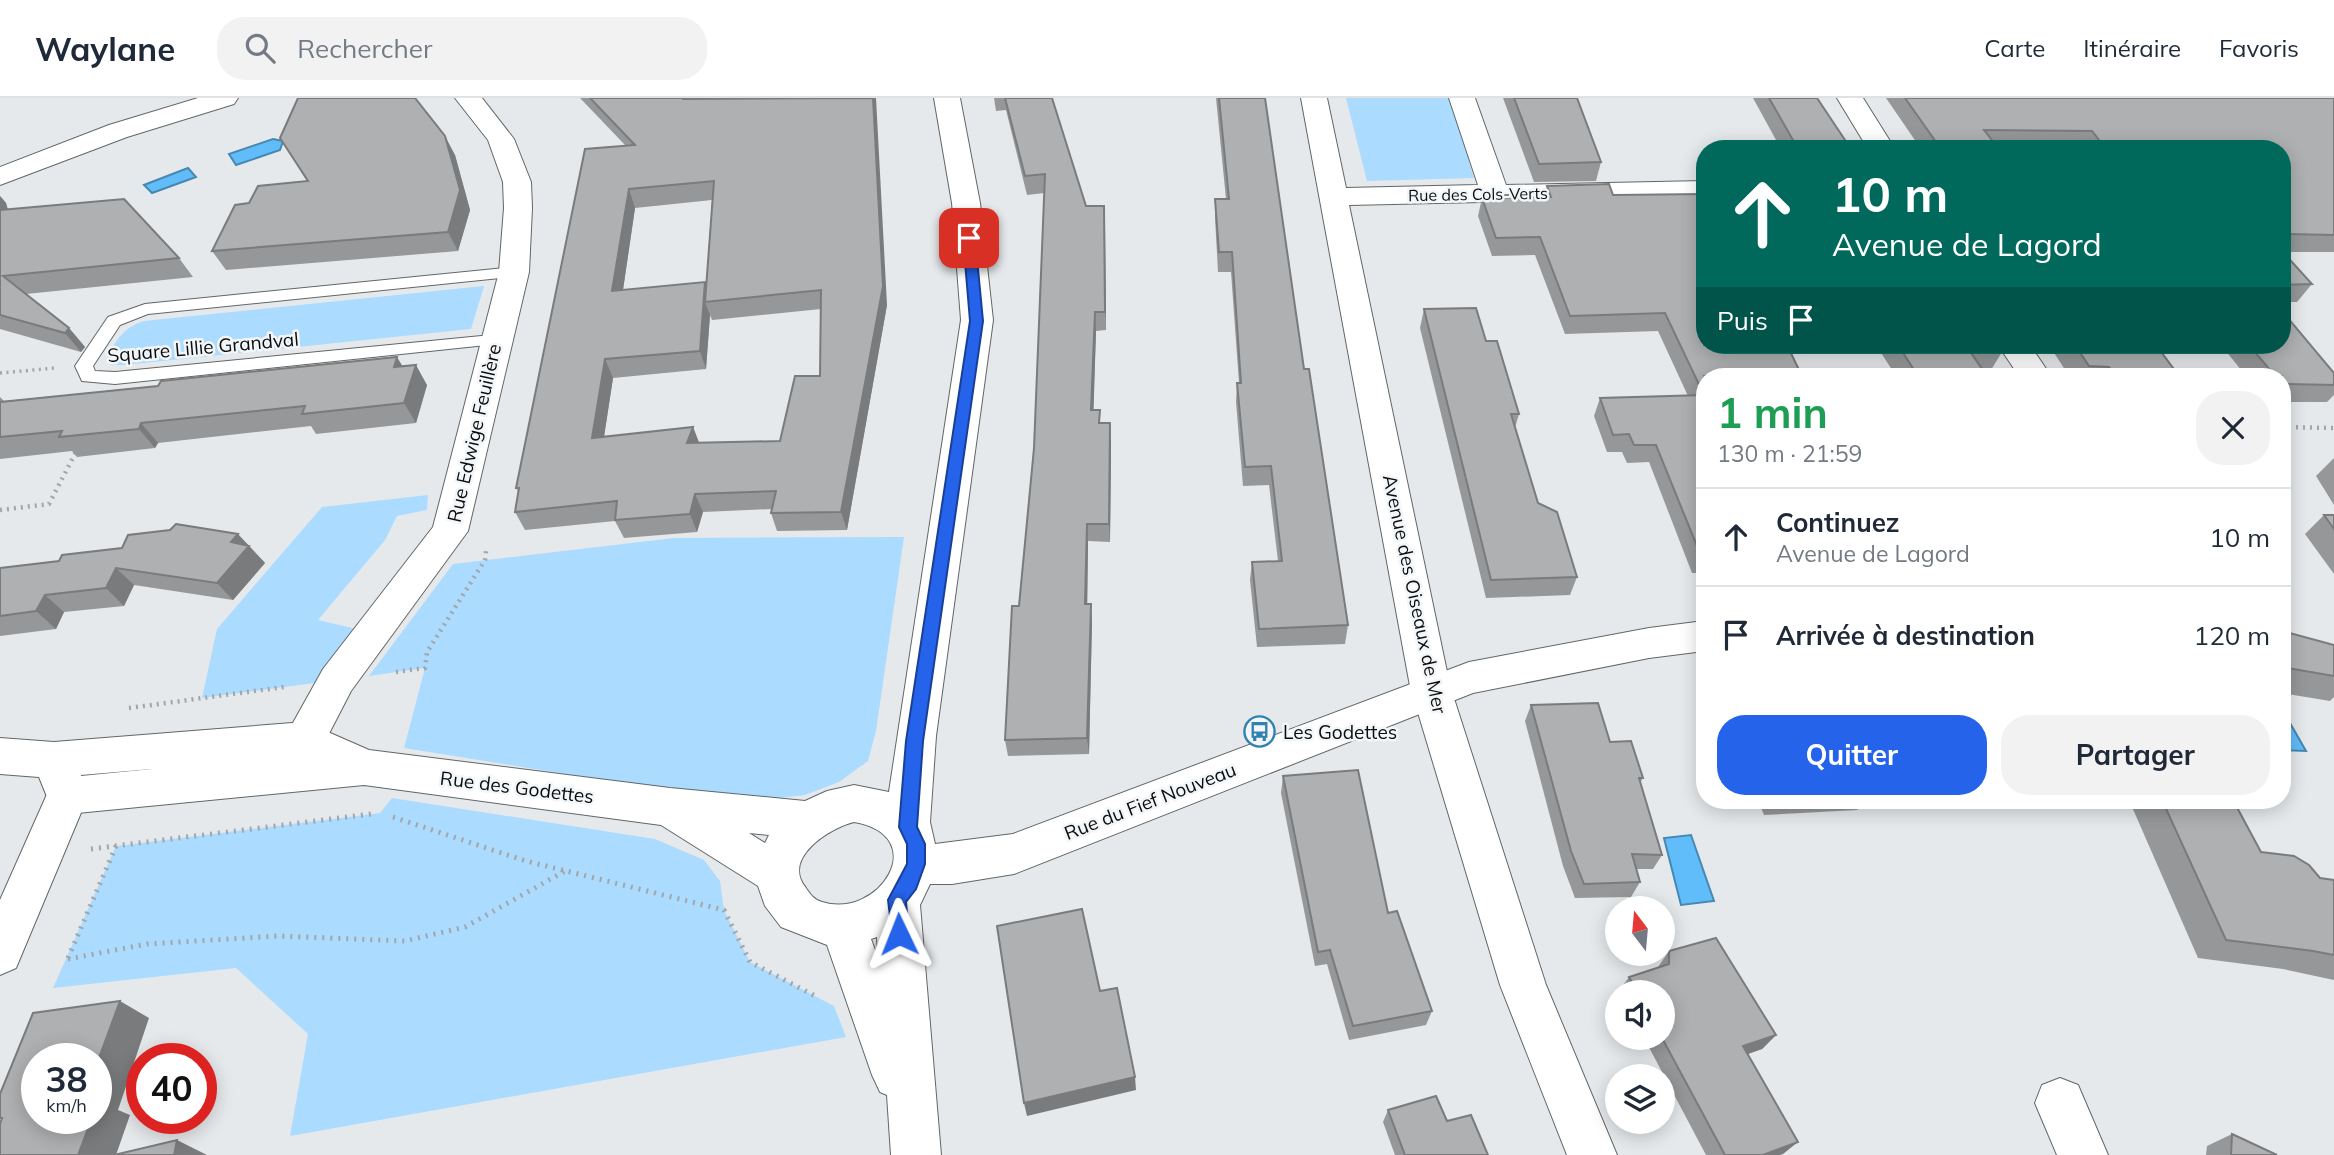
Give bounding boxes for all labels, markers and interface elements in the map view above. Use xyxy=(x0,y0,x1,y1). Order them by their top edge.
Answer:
search box xyxy=(217,17,707,80)
text: Waylane xyxy=(35,28,175,69)
icon: search xyxy=(241,29,279,67)
text: Rechercher xyxy=(297,32,432,65)
text: Carte xyxy=(1984,33,2045,63)
text: Itinéraire xyxy=(2083,33,2181,63)
text: Favoris xyxy=(2219,33,2299,63)
text: 10 m xyxy=(1832,163,1948,224)
icon: ahead xyxy=(1717,168,1808,259)
street label: Rue des Cols-Verts xyxy=(1408,183,1548,205)
pin xyxy=(939,208,999,268)
icon: arrive xyxy=(950,219,988,257)
text: Avenue de Lagord xyxy=(1832,224,2102,264)
icon: arrive xyxy=(1782,301,1820,339)
text: Puis xyxy=(1717,304,1768,337)
street label: Square Lillie Grandval xyxy=(106,327,300,367)
street label: Rue Edwige Feuillère xyxy=(442,341,506,525)
text: 1 min xyxy=(1717,386,1828,439)
button: close xyxy=(2196,391,2270,465)
text: 130 m · 21:59 xyxy=(1717,439,1862,468)
street label: Avenue des Oiseaux de Mer xyxy=(1378,472,1452,716)
text: Continuez xyxy=(1776,506,1900,539)
icon: ahead xyxy=(1717,518,1755,556)
text: 10 m xyxy=(2209,521,2270,554)
text: Avenue de Lagord xyxy=(1776,539,1970,568)
icon: arrive xyxy=(1717,616,1755,654)
text: Arrivée à destination xyxy=(1776,619,2035,652)
text: 120 m xyxy=(2194,619,2270,652)
bus stop icon: Les Godettes xyxy=(1243,715,1277,749)
button: Quitter xyxy=(1717,715,1987,795)
button: Partager xyxy=(2001,715,2270,795)
place label: Les Godettes xyxy=(1283,720,1397,744)
street label: Rue du Fief Nouveau xyxy=(1061,757,1239,845)
street label: Rue des Godettes xyxy=(439,766,595,808)
north arrow xyxy=(1605,896,1675,966)
map controls xyxy=(1605,896,1675,1134)
position arrow xyxy=(862,897,936,971)
button: sound xyxy=(1605,980,1675,1050)
speed limit sign: 40 xyxy=(126,1043,217,1134)
text: 38 xyxy=(45,1057,88,1101)
button: layers xyxy=(1605,1064,1675,1134)
text: km/h xyxy=(46,1094,87,1117)

